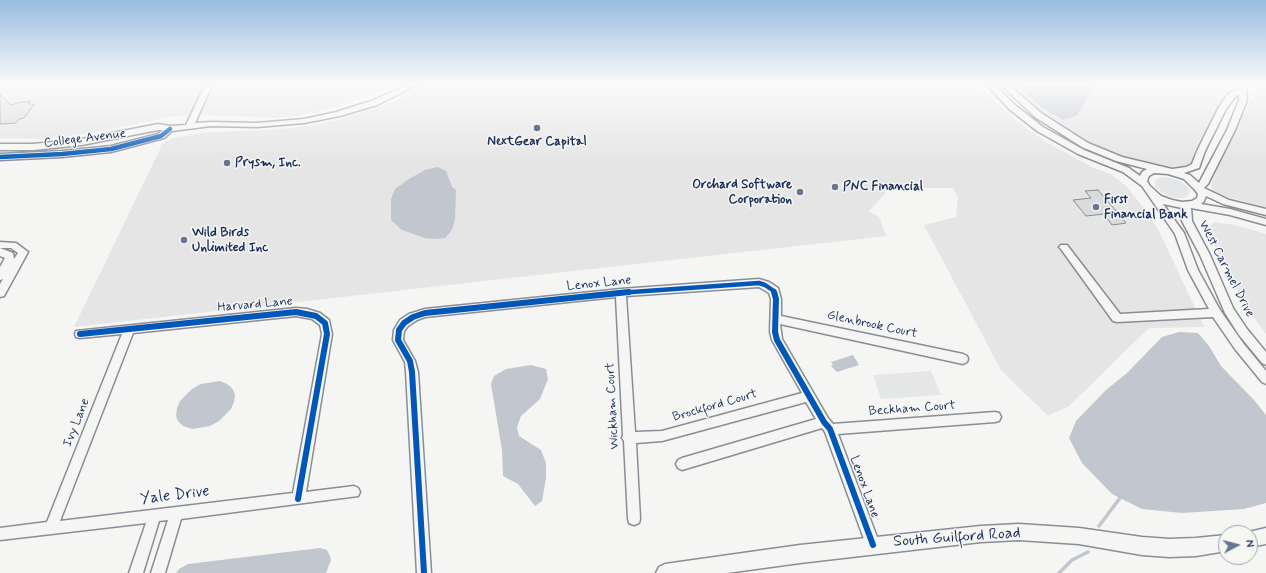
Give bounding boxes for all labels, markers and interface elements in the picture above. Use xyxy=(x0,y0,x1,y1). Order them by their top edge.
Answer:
marker: NextGear Capital xyxy=(532,123,542,133)
street label: College Avenue xyxy=(43,126,127,152)
place label: NextGear Capital xyxy=(487,134,587,150)
place label: Prysm, Inc. xyxy=(235,155,301,171)
marker: Prysm, Inc. xyxy=(222,158,232,168)
place label: Orchard Software Corporation xyxy=(692,177,792,208)
place label: PNC Financial xyxy=(843,179,923,195)
marker: PNC Financial xyxy=(830,182,840,192)
marker: Orchard Software Corporation xyxy=(795,187,805,197)
place label: First Financial Bank xyxy=(1104,192,1188,223)
marker: First Financial Bank xyxy=(1091,202,1101,212)
street label: West Carmel Drive xyxy=(1195,218,1257,320)
place label: Wild Birds Unlimited Inc xyxy=(192,225,268,256)
marker: Wild Birds Unlimited Inc xyxy=(179,235,189,245)
street label: Lenox Lane xyxy=(566,273,632,295)
street label: Harvard Lane xyxy=(217,294,293,316)
street label: Glenbrook Court xyxy=(825,308,919,342)
street label: Wickham Court xyxy=(603,362,623,450)
street label: Brockford Court xyxy=(671,386,759,426)
street label: Ivy Lane xyxy=(60,396,94,450)
street label: Beckham Court xyxy=(868,398,956,420)
street label: Lenox Lane xyxy=(846,454,882,520)
street label: Yale Drive xyxy=(139,482,211,510)
street label: South Guilford Road xyxy=(893,524,1021,552)
north arrow xyxy=(1218,525,1258,565)
text: N xyxy=(1242,539,1256,548)

